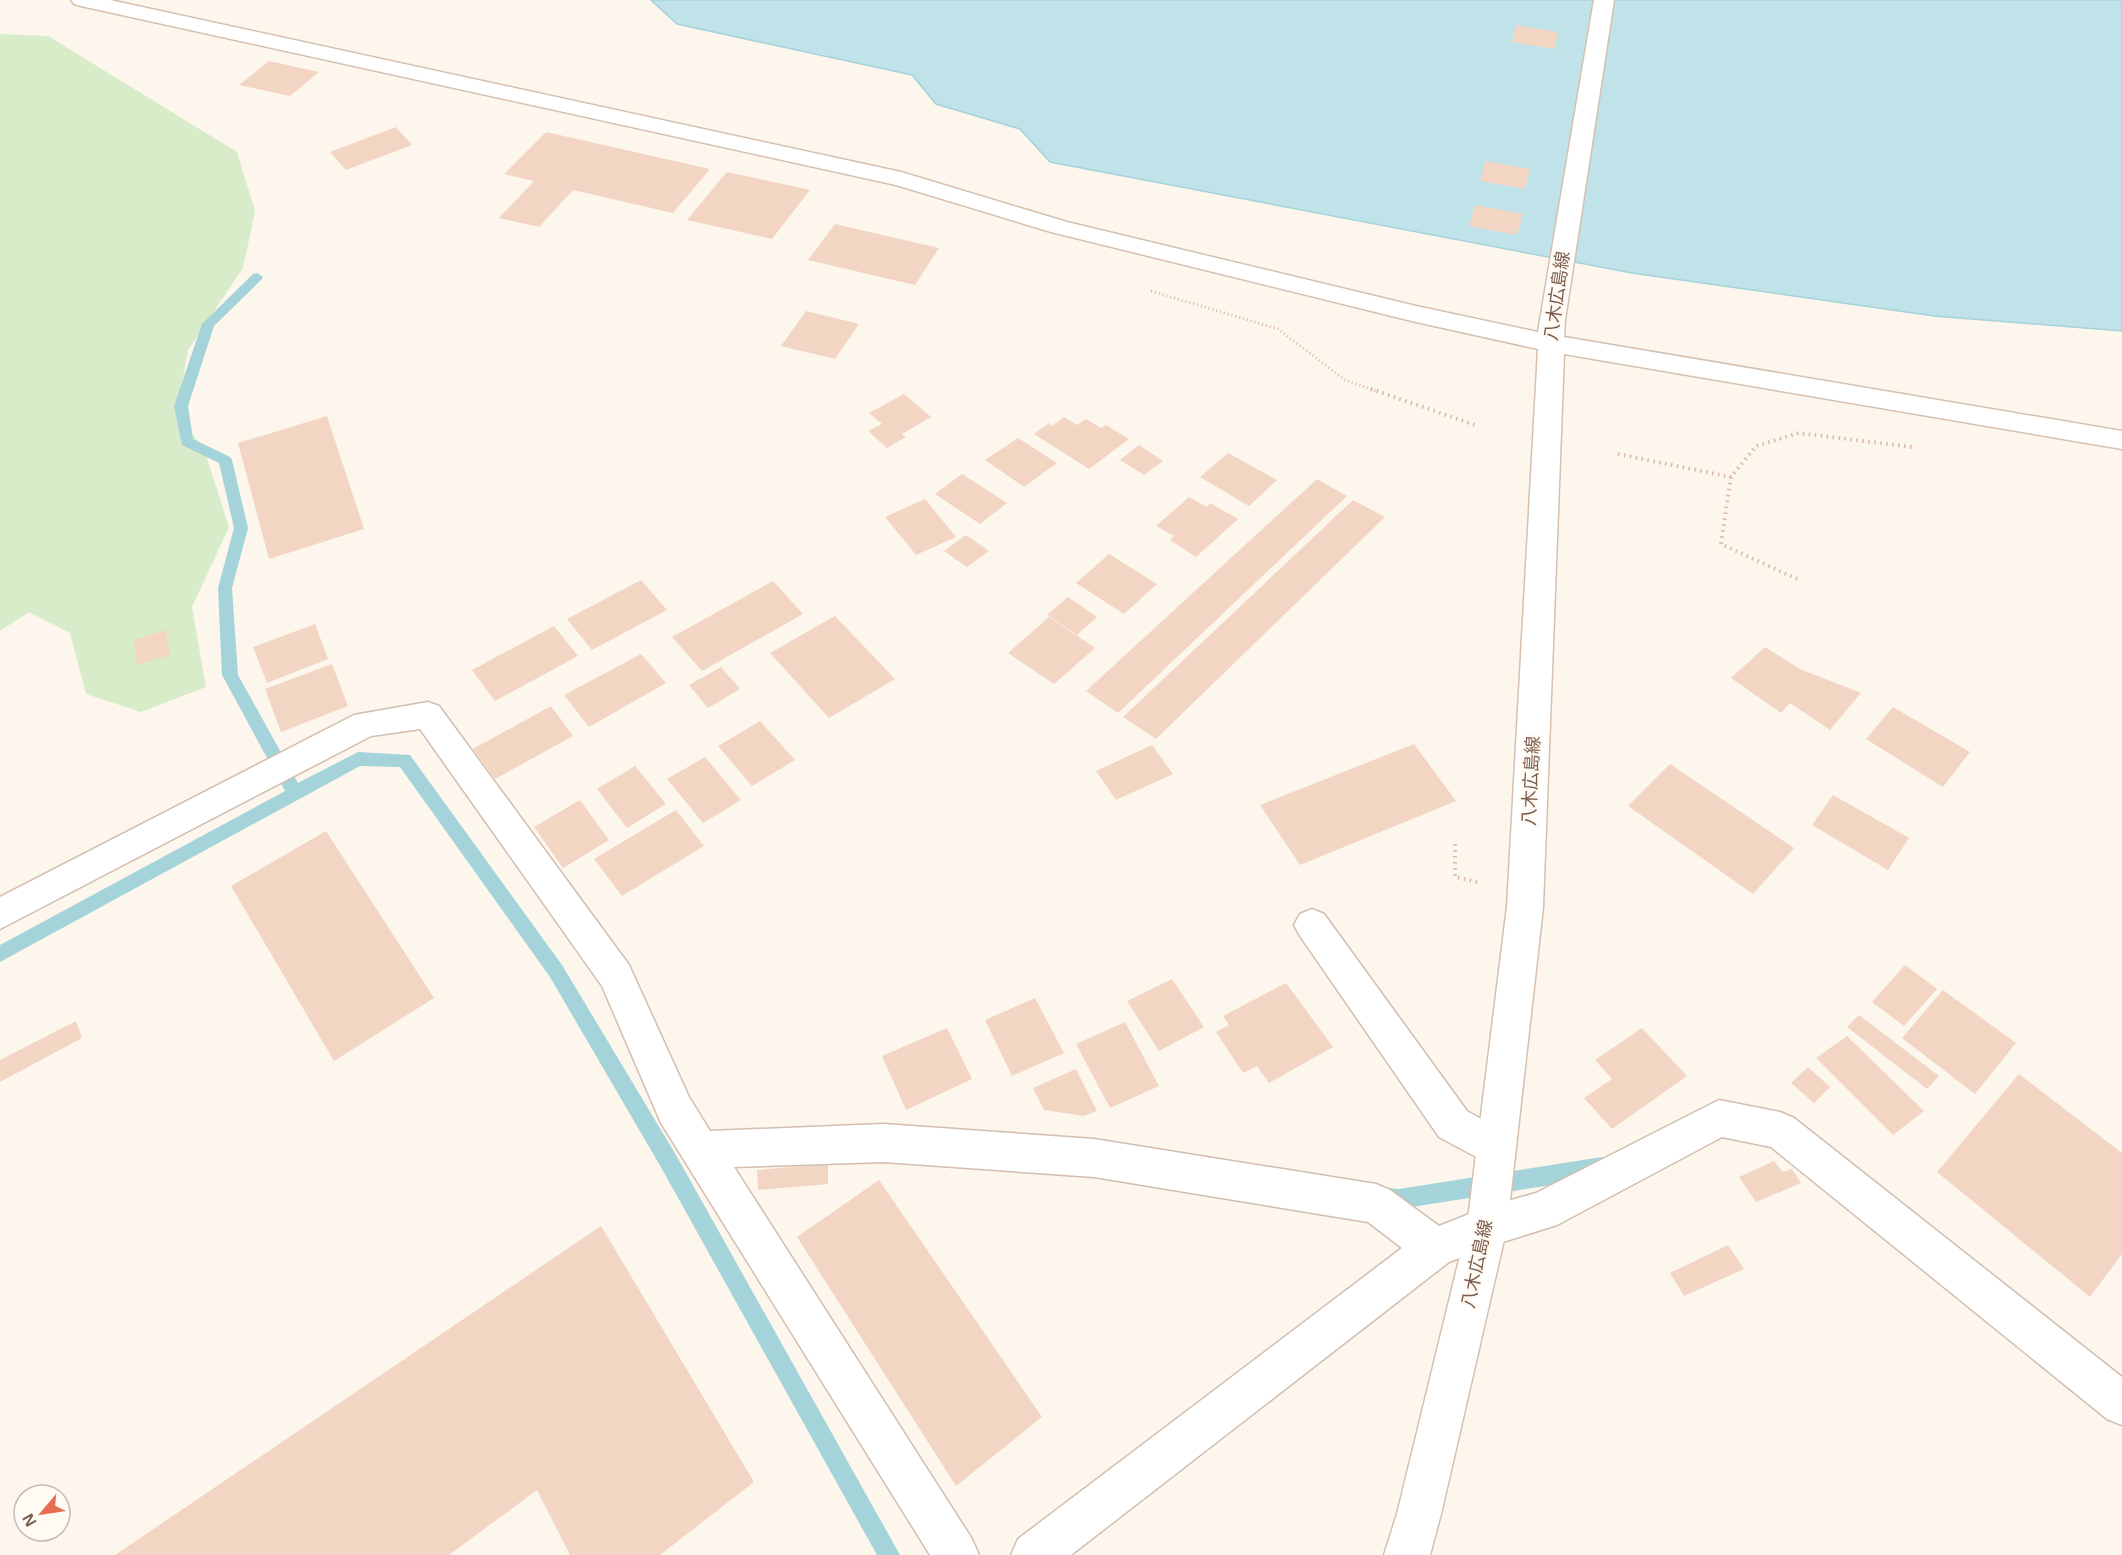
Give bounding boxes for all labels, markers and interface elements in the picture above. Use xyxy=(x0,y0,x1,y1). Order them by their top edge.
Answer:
street label: 八木広島線 xyxy=(1541,250,1573,342)
street label: 八木広島線 xyxy=(1519,736,1543,826)
street label: 八木広島線 xyxy=(1458,1218,1496,1310)
north arrow xyxy=(12,1483,72,1543)
text: N xyxy=(19,1511,40,1529)

